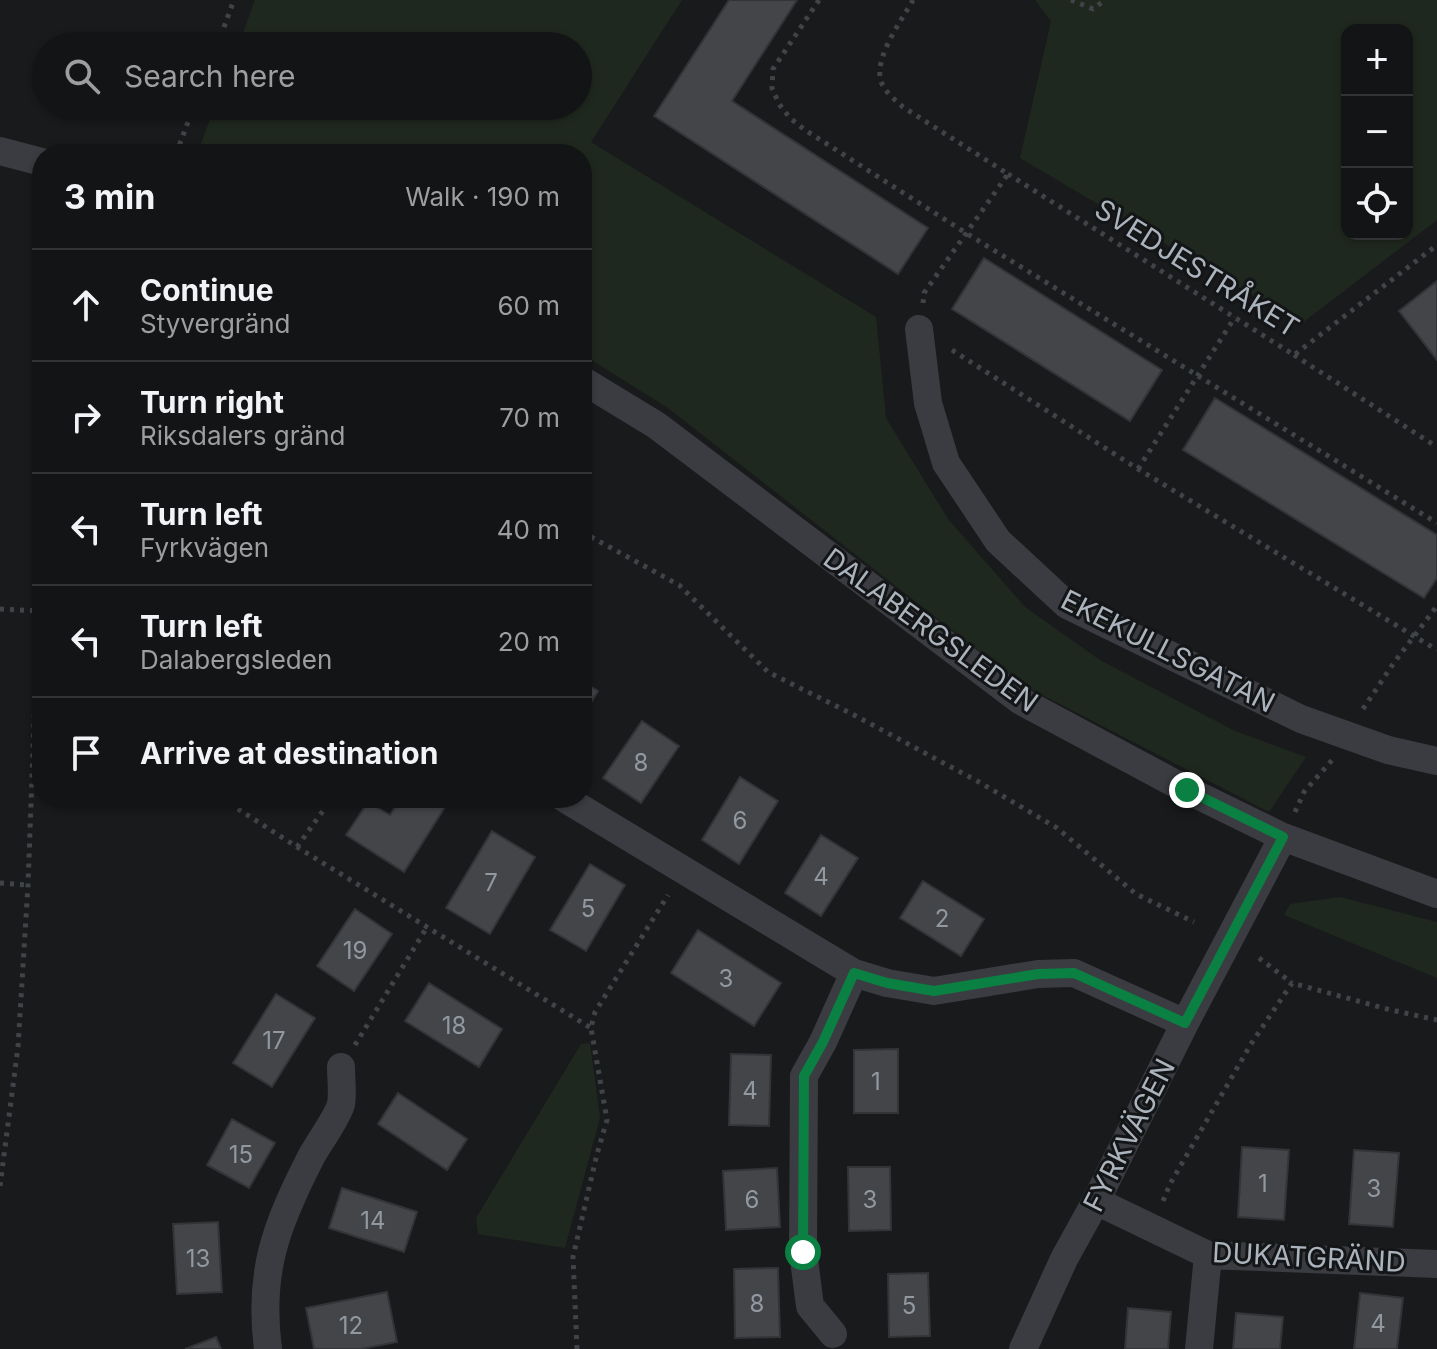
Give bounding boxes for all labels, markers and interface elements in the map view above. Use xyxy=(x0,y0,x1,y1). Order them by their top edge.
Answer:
map controls xyxy=(1341,24,1413,240)
button: + xyxy=(1341,24,1413,96)
search box xyxy=(32,32,592,120)
icon: search xyxy=(60,54,104,98)
text: Search here xyxy=(124,58,296,94)
button: − xyxy=(1341,96,1413,168)
button: locate xyxy=(1341,168,1413,240)
text: 3 min xyxy=(64,176,155,217)
text: Walk · 190 m xyxy=(405,181,560,212)
street label: SVEDJESTRÅKET xyxy=(1089,190,1306,344)
text: Continue xyxy=(140,272,274,308)
icon: ahead xyxy=(64,283,108,327)
text: 60 m xyxy=(497,290,560,321)
text: Styvergränd xyxy=(140,308,291,339)
text: Turn right xyxy=(140,384,284,420)
icon: right xyxy=(64,395,108,439)
text: 70 m xyxy=(499,402,560,433)
text: Riksdalers gränd xyxy=(140,420,345,451)
text: Turn left xyxy=(140,496,262,532)
icon: left xyxy=(64,507,108,551)
text: 40 m xyxy=(497,514,560,545)
text: Fyrkvägen xyxy=(140,532,269,563)
street label: DALABERGSLEDEN xyxy=(817,541,1045,719)
street label: EKEKULLSGATAN xyxy=(1056,582,1280,720)
text: Turn left xyxy=(140,608,262,644)
icon: left xyxy=(64,619,108,663)
text: 20 m xyxy=(498,626,560,657)
text: Dalabergsleden xyxy=(140,644,332,675)
icon: arrive xyxy=(64,731,108,775)
text: Arrive at destination xyxy=(140,735,438,771)
house number: 8 xyxy=(634,748,648,777)
route end xyxy=(1169,772,1205,808)
house number: 6 xyxy=(733,806,747,835)
house number: 4 xyxy=(813,862,829,891)
house number: 7 xyxy=(484,868,498,897)
house number: 5 xyxy=(581,894,595,923)
house number: 2 xyxy=(935,904,949,933)
house number: 19 xyxy=(343,936,367,965)
house number: 3 xyxy=(719,964,733,993)
house number: 18 xyxy=(442,1011,466,1040)
house number: 17 xyxy=(262,1026,286,1055)
street label: FYRKVÄGEN xyxy=(1076,1053,1182,1217)
house number: 1 xyxy=(871,1067,881,1096)
house number: 4 xyxy=(742,1076,758,1105)
house number: 15 xyxy=(229,1140,253,1169)
house number: 1 xyxy=(1258,1169,1268,1198)
house number: 3 xyxy=(1367,1174,1381,1203)
house number: 6 xyxy=(745,1185,759,1214)
house number: 3 xyxy=(863,1185,877,1214)
house number: 14 xyxy=(360,1206,386,1235)
route start xyxy=(785,1234,821,1270)
street label: DUKATGRÄND xyxy=(1211,1235,1407,1279)
house number: 13 xyxy=(186,1244,210,1273)
house number: 8 xyxy=(750,1289,764,1318)
house number: 5 xyxy=(902,1291,916,1320)
house number: 4 xyxy=(1370,1309,1386,1338)
house number: 12 xyxy=(339,1311,363,1340)

